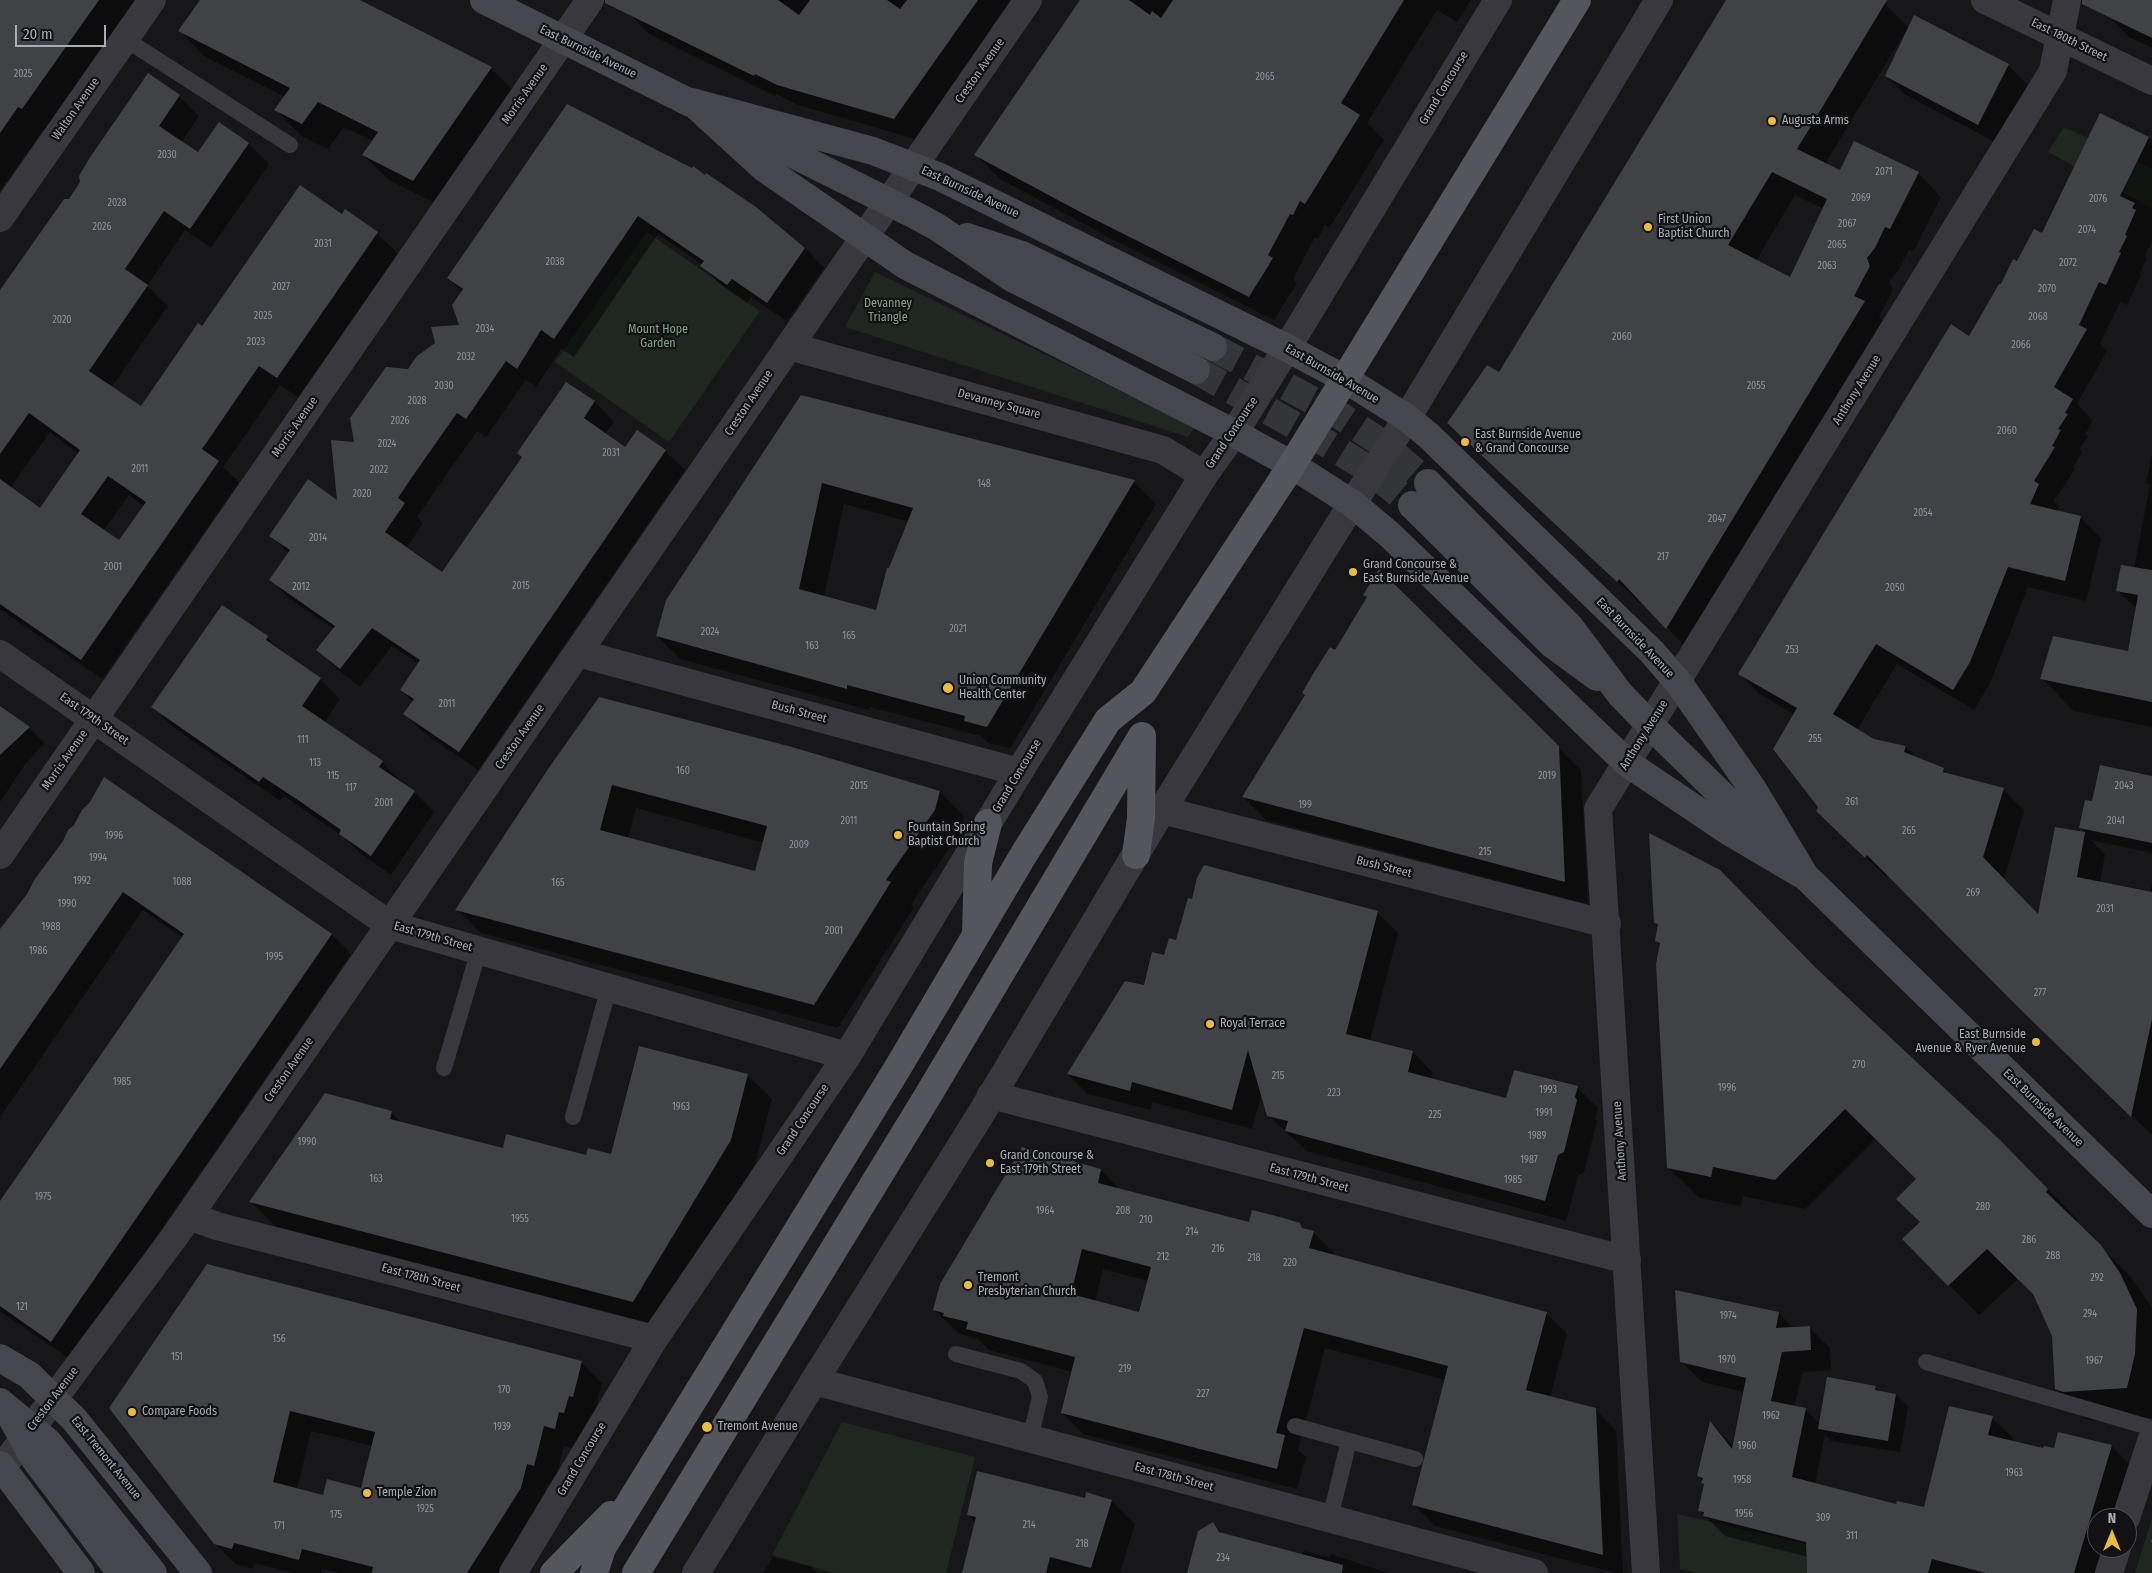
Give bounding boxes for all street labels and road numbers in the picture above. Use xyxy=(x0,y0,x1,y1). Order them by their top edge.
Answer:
street label: East 180th Street xyxy=(2029,15,2109,65)
street label: East Burnside Avenue xyxy=(537,22,639,82)
street label: Creston Avenue xyxy=(952,36,1008,106)
street label: Grand Concourse xyxy=(1416,49,1472,127)
street label: Morris Avenue xyxy=(499,61,551,127)
street label: Walton Avenue xyxy=(49,75,103,143)
street label: East Burnside Avenue xyxy=(919,163,1021,221)
street label: East Burnside Avenue xyxy=(1283,341,1381,407)
street label: Anthony Avenue xyxy=(1830,352,1884,428)
street label: Creston Avenue xyxy=(722,367,776,439)
street label: Devanney Square xyxy=(956,386,1042,422)
street label: Morris Avenue xyxy=(269,394,321,460)
street label: Grand Concourse xyxy=(1203,394,1261,472)
street label: East Burnside Avenue xyxy=(1593,595,1677,681)
street label: East 179th Street xyxy=(57,690,131,748)
street label: Anthony Avenue xyxy=(1617,697,1671,773)
street label: Bush Street xyxy=(770,698,828,726)
street label: Creston Avenue xyxy=(492,702,548,772)
street label: Morris Avenue xyxy=(39,727,91,793)
street label: Grand Concourse xyxy=(989,737,1045,815)
street label: Bush Street xyxy=(1355,853,1413,881)
street label: East 179th Street xyxy=(392,919,474,955)
street label: Creston Avenue xyxy=(261,1035,317,1105)
street label: East Burnside Avenue xyxy=(2000,1066,2086,1150)
street label: Grand Concourse xyxy=(774,1081,832,1159)
street label: Anthony Avenue xyxy=(1610,1101,1630,1181)
street label: East 179th Street xyxy=(1268,1161,1350,1195)
street label: East 178th Street xyxy=(380,1261,462,1295)
street label: Creston Avenue xyxy=(24,1364,82,1434)
street label: East Tremont Avenue xyxy=(68,1414,144,1502)
street label: Grand Concourse xyxy=(554,1420,610,1498)
street label: East 178th Street xyxy=(1133,1460,1215,1494)

